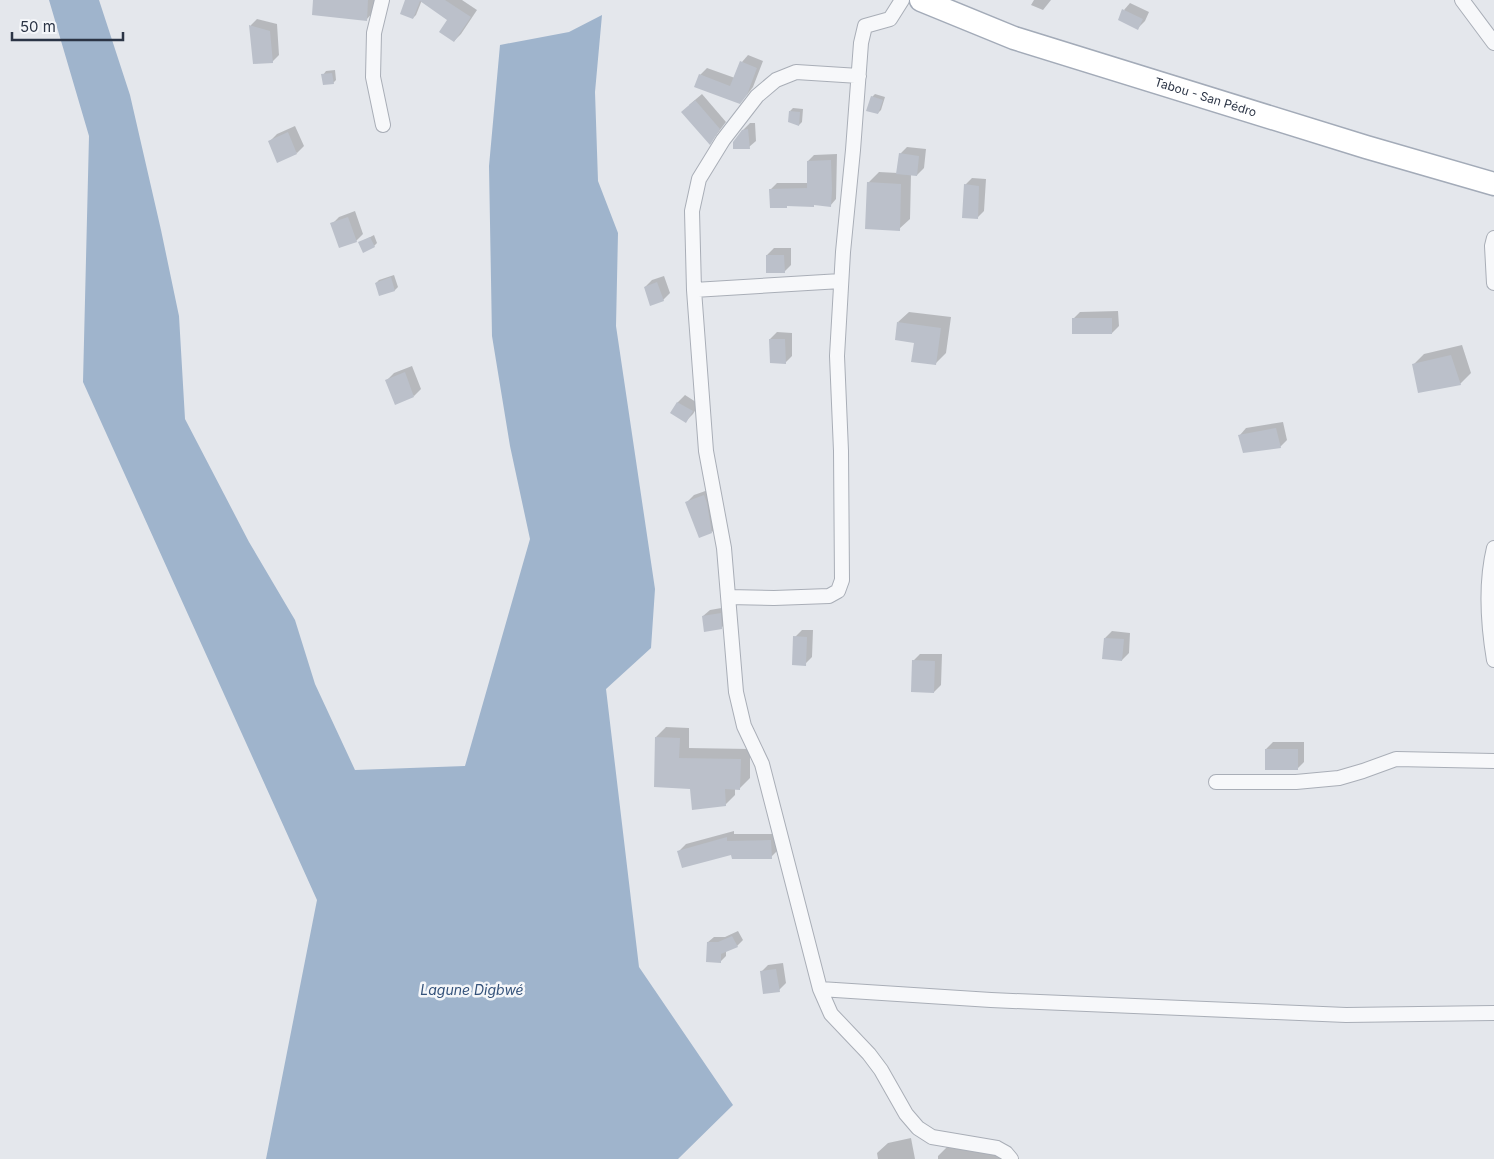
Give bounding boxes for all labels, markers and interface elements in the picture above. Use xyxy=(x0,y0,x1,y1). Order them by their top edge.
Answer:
scale bar xyxy=(12,10,124,42)
text: 50 m xyxy=(20,17,56,36)
street label: Tabou - San Pédro xyxy=(1153,74,1259,120)
water label: Lagune Digbwé xyxy=(420,981,524,998)

